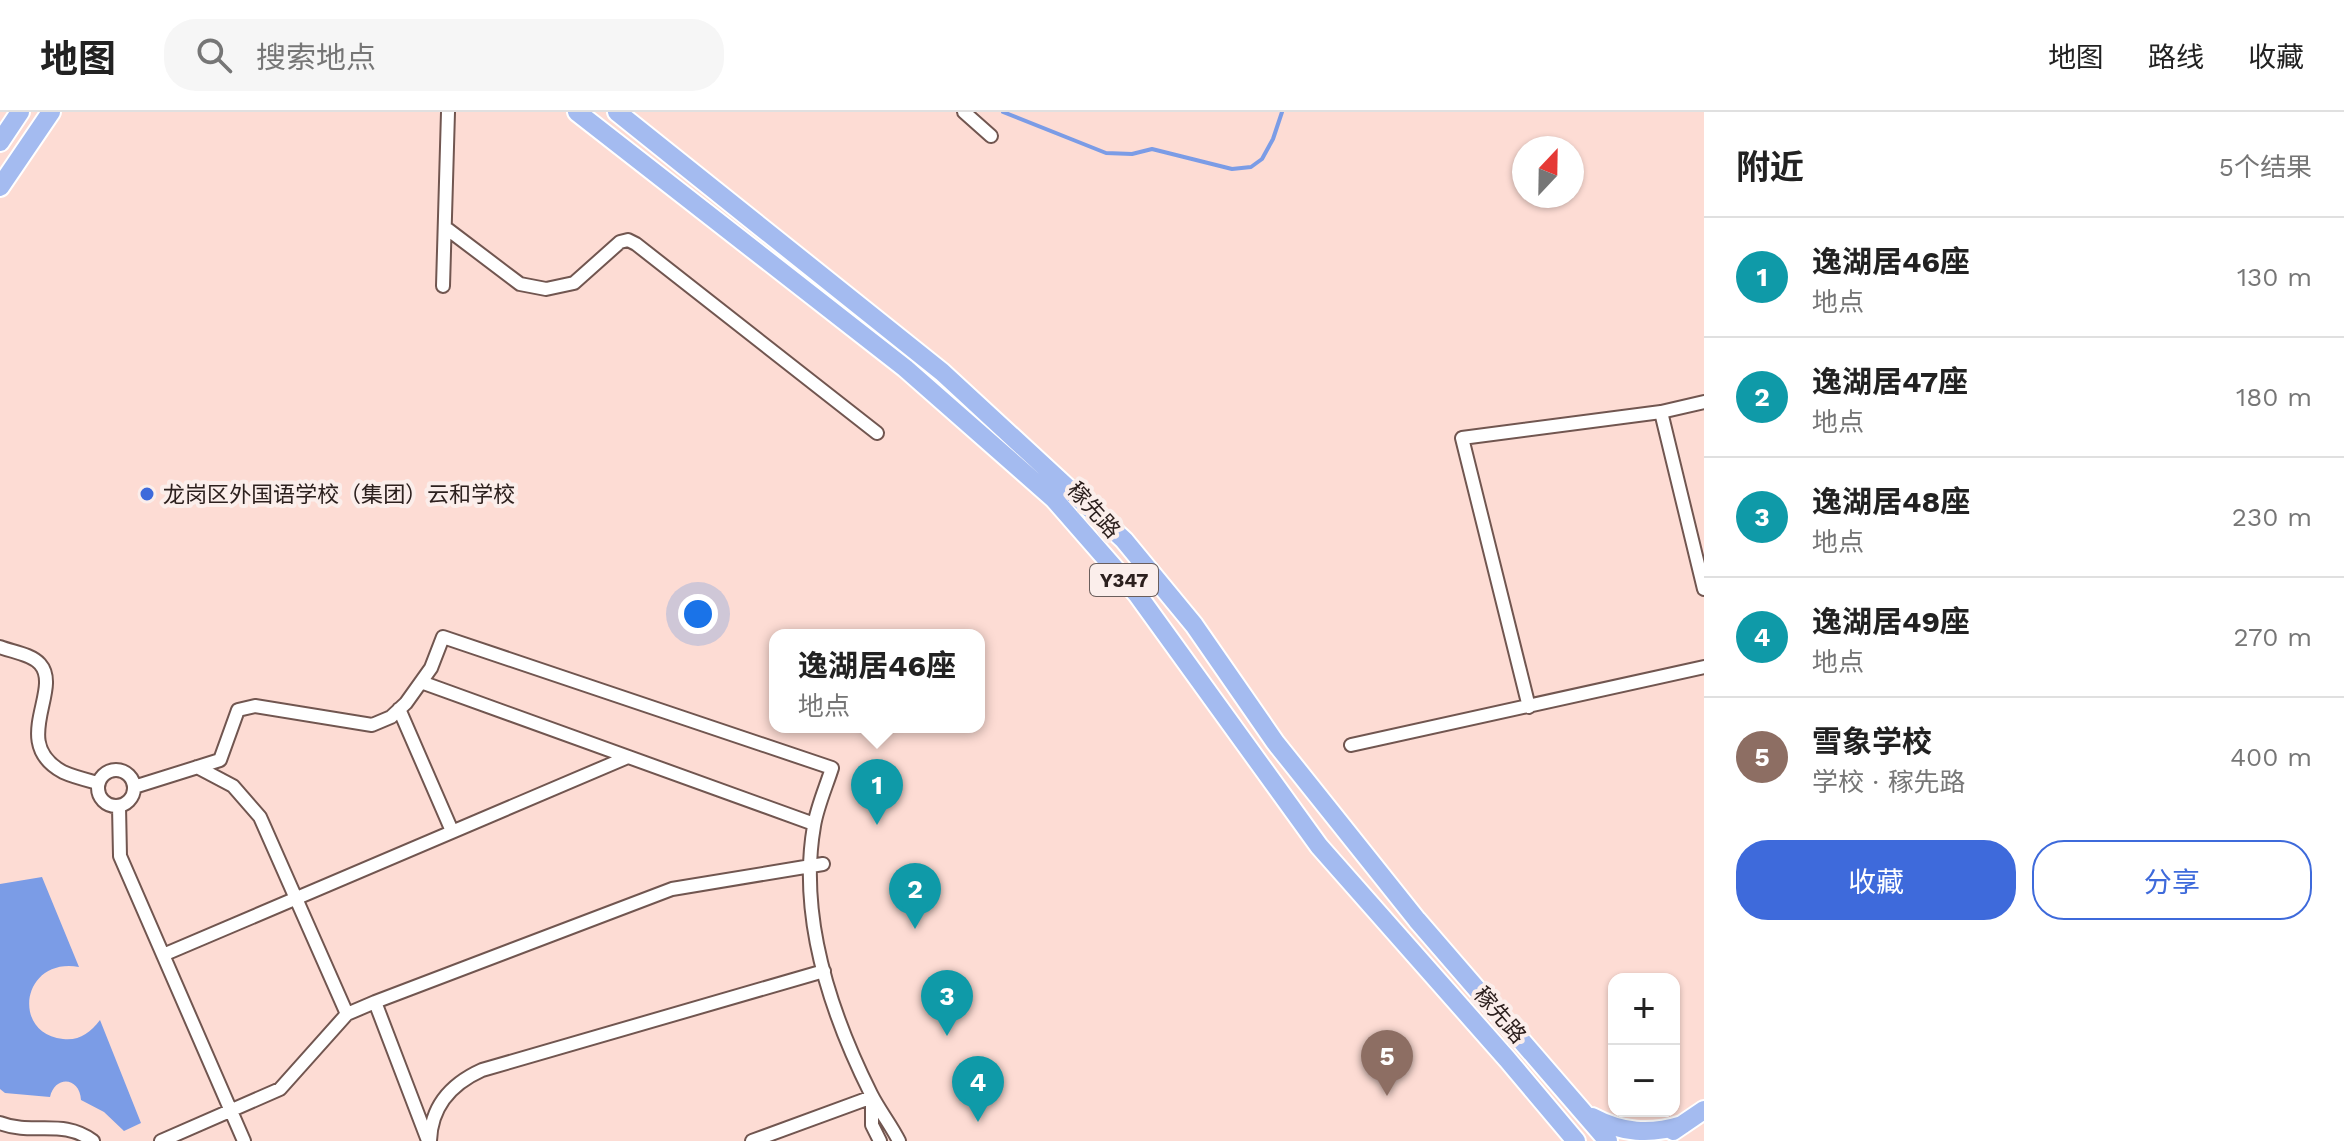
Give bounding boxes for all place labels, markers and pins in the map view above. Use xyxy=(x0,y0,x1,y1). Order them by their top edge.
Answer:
place label: 龙岗区外国语学校（集团）云和学校 xyxy=(163,482,515,507)
marker: 龙岗区外国语学校（集团）云和学校 xyxy=(138,485,156,503)
pin: 1 xyxy=(851,759,903,825)
pin: 2 xyxy=(889,863,941,929)
pin: 3 xyxy=(921,970,973,1036)
pin: 5 xyxy=(1361,1030,1413,1096)
pin: 4 xyxy=(952,1056,1004,1122)

